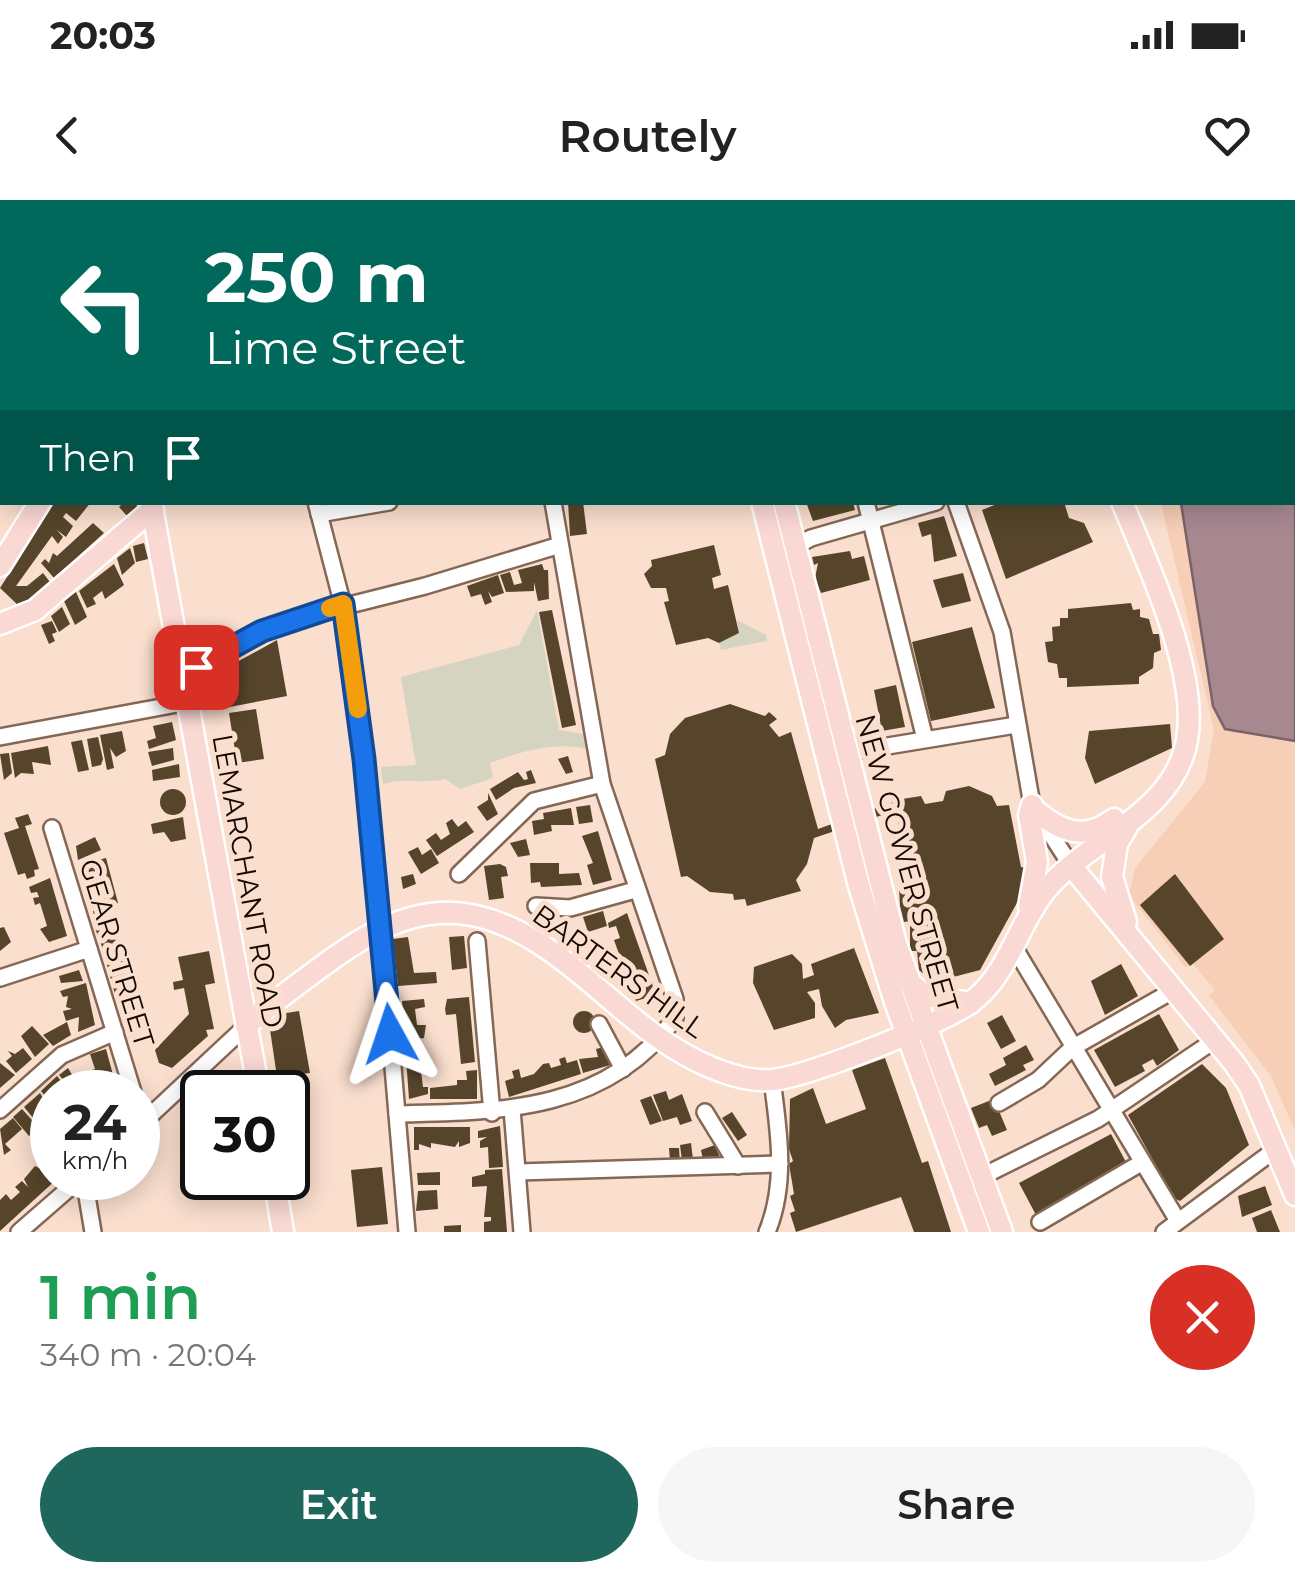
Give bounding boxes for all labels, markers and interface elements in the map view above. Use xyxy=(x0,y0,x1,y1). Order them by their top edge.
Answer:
text: 20:03 xyxy=(50,12,156,59)
icon: back xyxy=(40,108,95,163)
text: Routely xyxy=(559,108,736,163)
icon: heart xyxy=(1200,108,1255,163)
text: 250 m xyxy=(205,234,429,320)
icon: left xyxy=(40,240,170,370)
text: Lime Street xyxy=(205,320,466,375)
icon: arrive xyxy=(156,430,211,485)
text: Then xyxy=(40,434,136,481)
pin xyxy=(154,625,239,710)
icon: arrive xyxy=(169,640,224,695)
street label: NEW GOWER STREET xyxy=(848,710,966,1016)
street label: LEMARCHANT ROAD xyxy=(205,731,291,1031)
street label: GEAR STREET xyxy=(72,855,162,1051)
street label: BARTERS HILL xyxy=(526,897,712,1045)
position arrow xyxy=(338,982,442,1086)
speed limit sign: 30 xyxy=(180,1070,310,1200)
text: 24 xyxy=(63,1092,127,1153)
text: km/h xyxy=(62,1145,128,1175)
text: 1 min xyxy=(40,1261,201,1334)
button: close xyxy=(1150,1265,1255,1370)
text: 340 m · 20:04 xyxy=(40,1335,256,1374)
button: Exit xyxy=(40,1447,638,1562)
button: Share xyxy=(658,1447,1255,1562)

